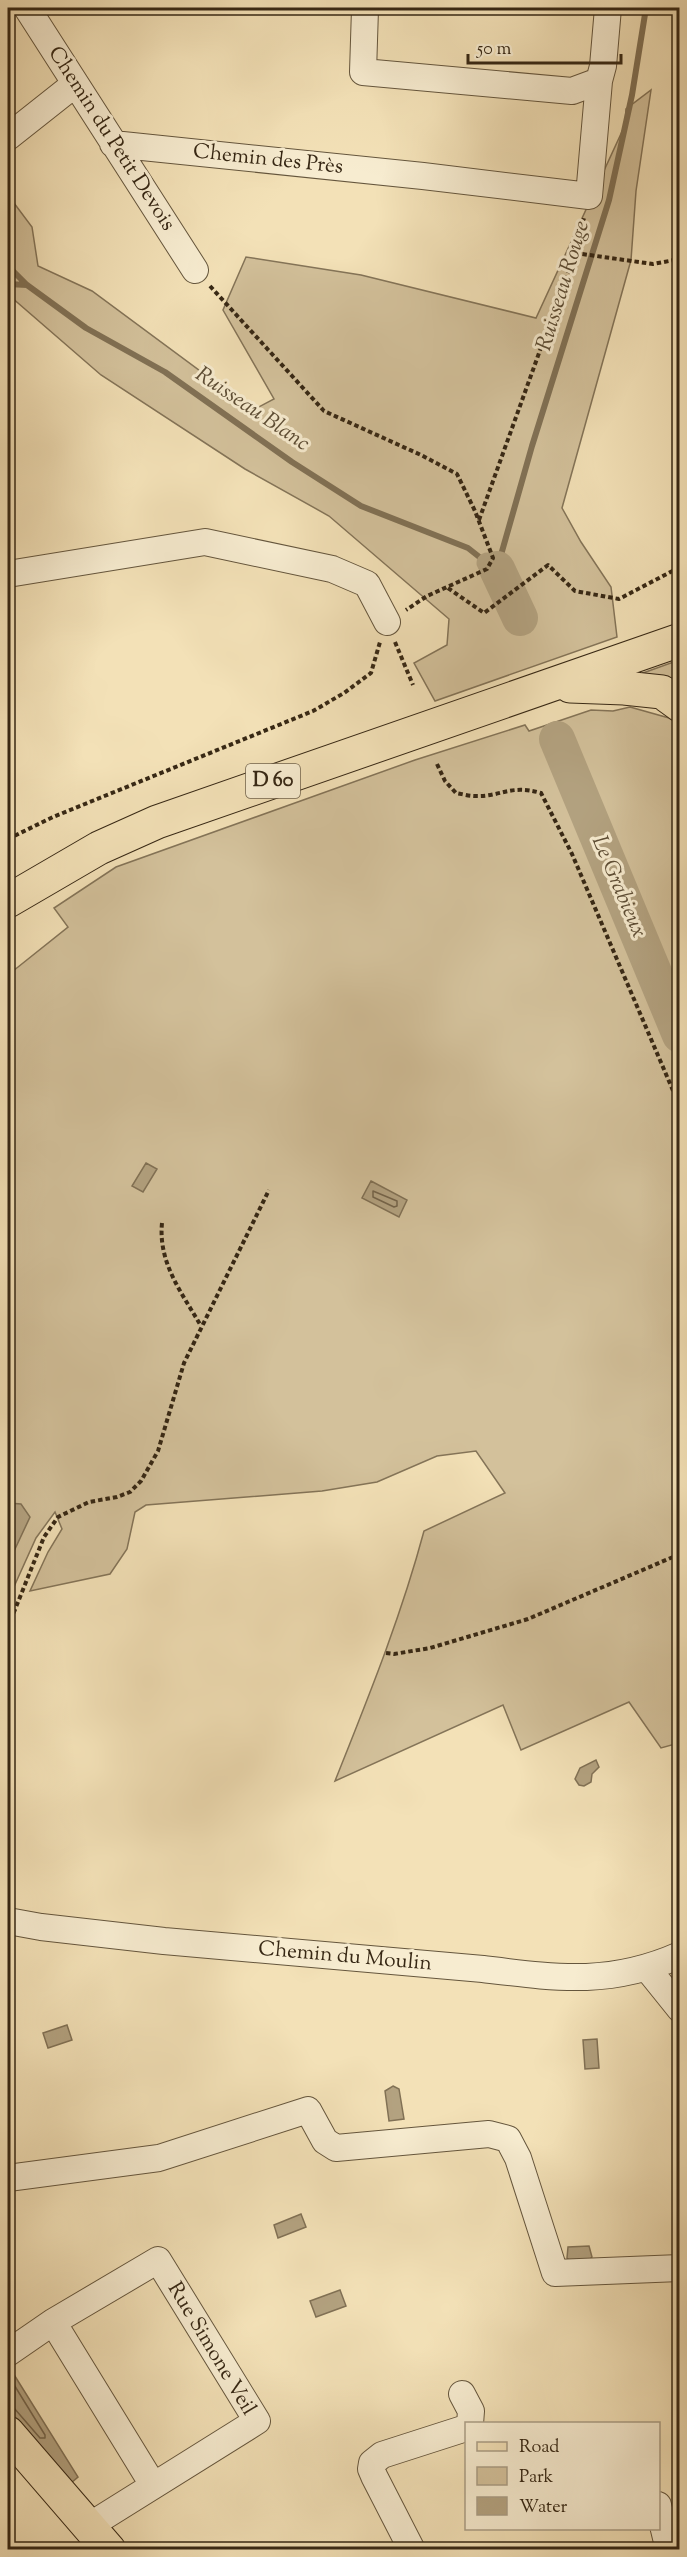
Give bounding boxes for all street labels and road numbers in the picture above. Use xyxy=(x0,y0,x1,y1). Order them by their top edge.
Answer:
street label: Chemin du Petit Devois xyxy=(40,41,182,237)
street label: Chemin des Près xyxy=(191,137,345,183)
road number: D 60 xyxy=(246,764,300,798)
street label: Chemin du Moulin xyxy=(257,1934,433,1980)
street label: Rue Simone Veil xyxy=(159,2277,263,2422)

